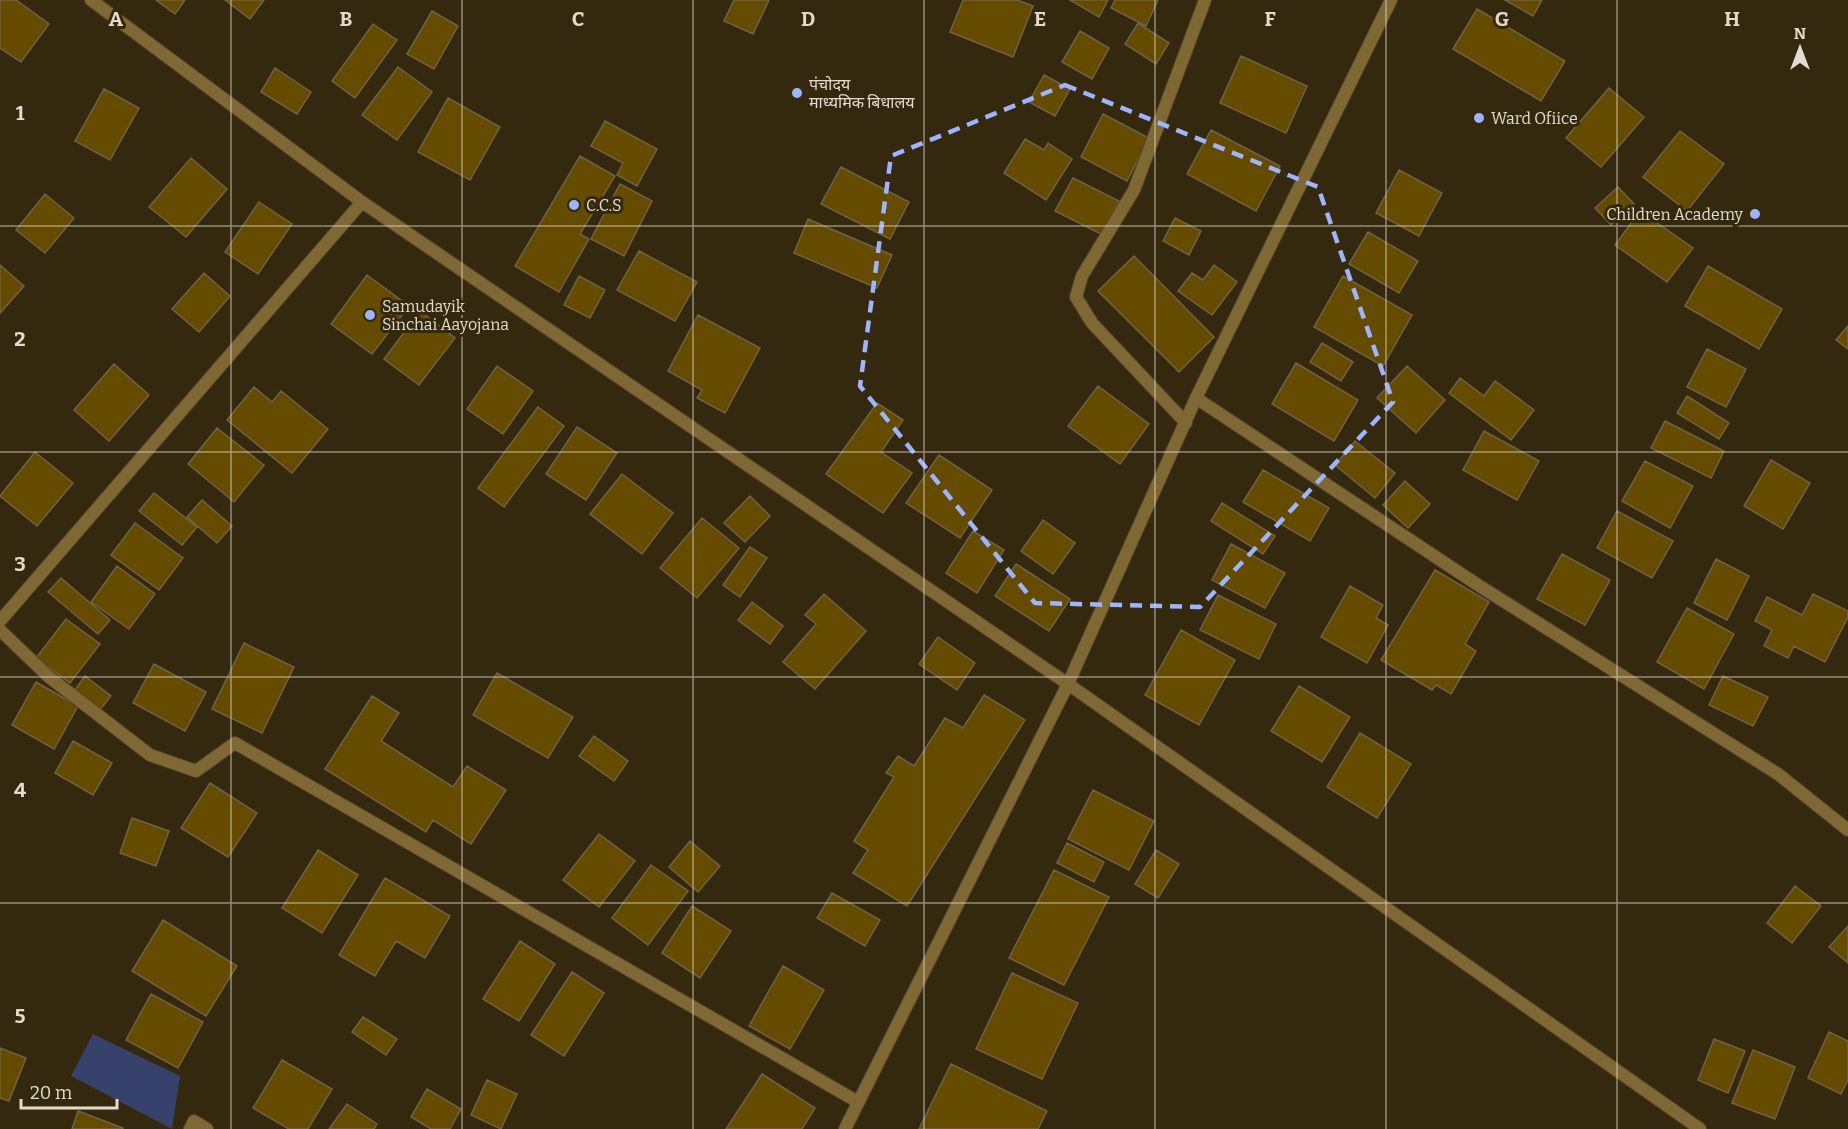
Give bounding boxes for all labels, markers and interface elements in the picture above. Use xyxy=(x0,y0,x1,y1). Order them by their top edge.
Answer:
text: A xyxy=(109,7,124,31)
text: B xyxy=(340,7,353,31)
text: C xyxy=(572,7,584,31)
text: D xyxy=(801,7,815,31)
text: E xyxy=(1034,7,1046,31)
text: F xyxy=(1264,7,1276,31)
text: G xyxy=(1495,7,1509,31)
text: H xyxy=(1724,7,1740,31)
north arrow xyxy=(1770,18,1830,78)
text: N xyxy=(1794,24,1806,43)
place label: पंचोदय माध्यमिक बिधालय xyxy=(809,75,915,112)
marker: पंचोदय माध्यमिक बिधालय xyxy=(790,86,804,100)
text: 1 xyxy=(16,101,25,125)
place label: Ward Ofiice xyxy=(1491,109,1578,128)
marker: Ward Ofiice xyxy=(1472,111,1486,125)
place label: C.C.S xyxy=(586,196,622,215)
marker: C.C.S xyxy=(567,198,581,212)
place label: Children Academy xyxy=(1606,205,1744,224)
marker: Children Academy xyxy=(1748,207,1762,221)
place label: Samudayik Sinchai Aayojana xyxy=(382,297,509,334)
marker: Samudayik Sinchai Aayojana xyxy=(363,308,377,322)
text: 2 xyxy=(14,327,26,351)
text: 3 xyxy=(14,552,26,576)
text: 4 xyxy=(14,778,26,802)
text: 5 xyxy=(15,1004,26,1028)
scale bar xyxy=(21,1072,117,1110)
text: 20 m xyxy=(30,1082,72,1104)

